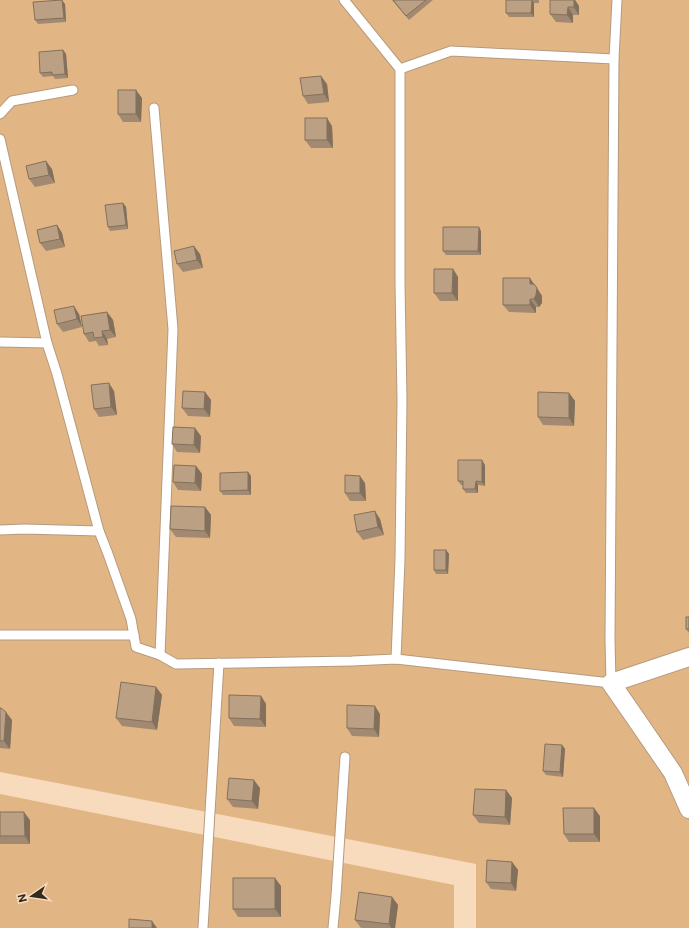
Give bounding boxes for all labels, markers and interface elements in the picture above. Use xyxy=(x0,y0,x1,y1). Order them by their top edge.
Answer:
north arrow xyxy=(12,876,52,916)
text: N xyxy=(15,893,29,904)

